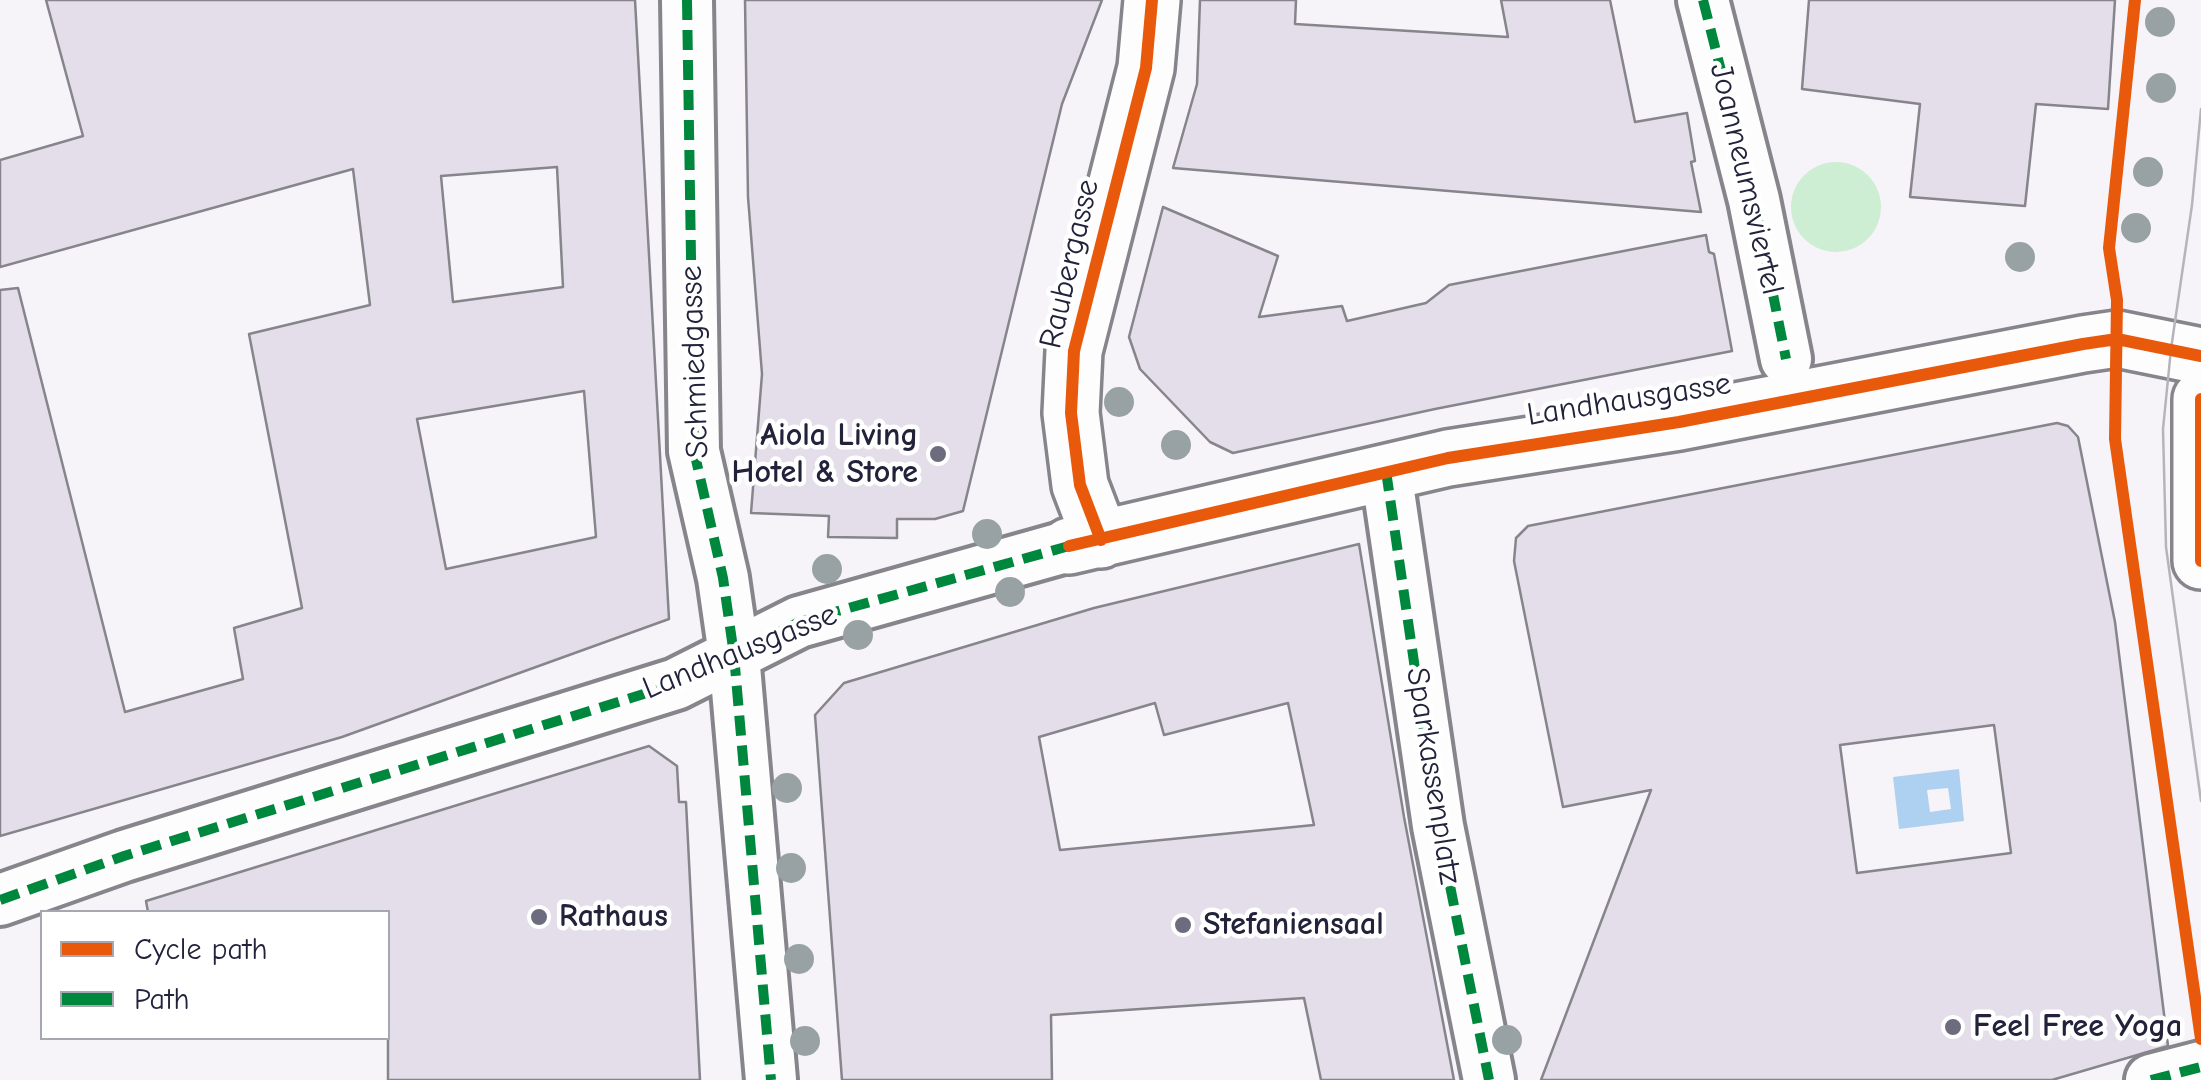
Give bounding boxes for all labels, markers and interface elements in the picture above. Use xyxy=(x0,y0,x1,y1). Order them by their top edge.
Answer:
street label: Joanneumsviertel xyxy=(1701,60,1791,298)
street label: Raubergasse xyxy=(1032,176,1108,352)
street label: Schmiedgasse xyxy=(672,265,718,459)
street label: Landhausgasse xyxy=(1524,365,1734,435)
place label: Aiola Living Hotel & Store xyxy=(732,417,918,492)
marker: Aiola Living Hotel & Store xyxy=(927,443,949,465)
street label: Landhausgasse xyxy=(637,596,843,708)
street label: Sparkassenplatz xyxy=(1397,665,1469,887)
place label: Rathaus xyxy=(559,898,668,936)
marker: Rathaus xyxy=(528,906,550,928)
place label: Stefaniensaal xyxy=(1203,906,1384,944)
legend xyxy=(40,910,390,1040)
marker: Stefaniensaal xyxy=(1172,914,1194,936)
text: Cycle path xyxy=(134,932,268,967)
text: Path xyxy=(134,982,190,1017)
place label: Feel Free Yoga xyxy=(1973,1008,2182,1046)
marker: Feel Free Yoga xyxy=(1942,1016,1964,1038)

